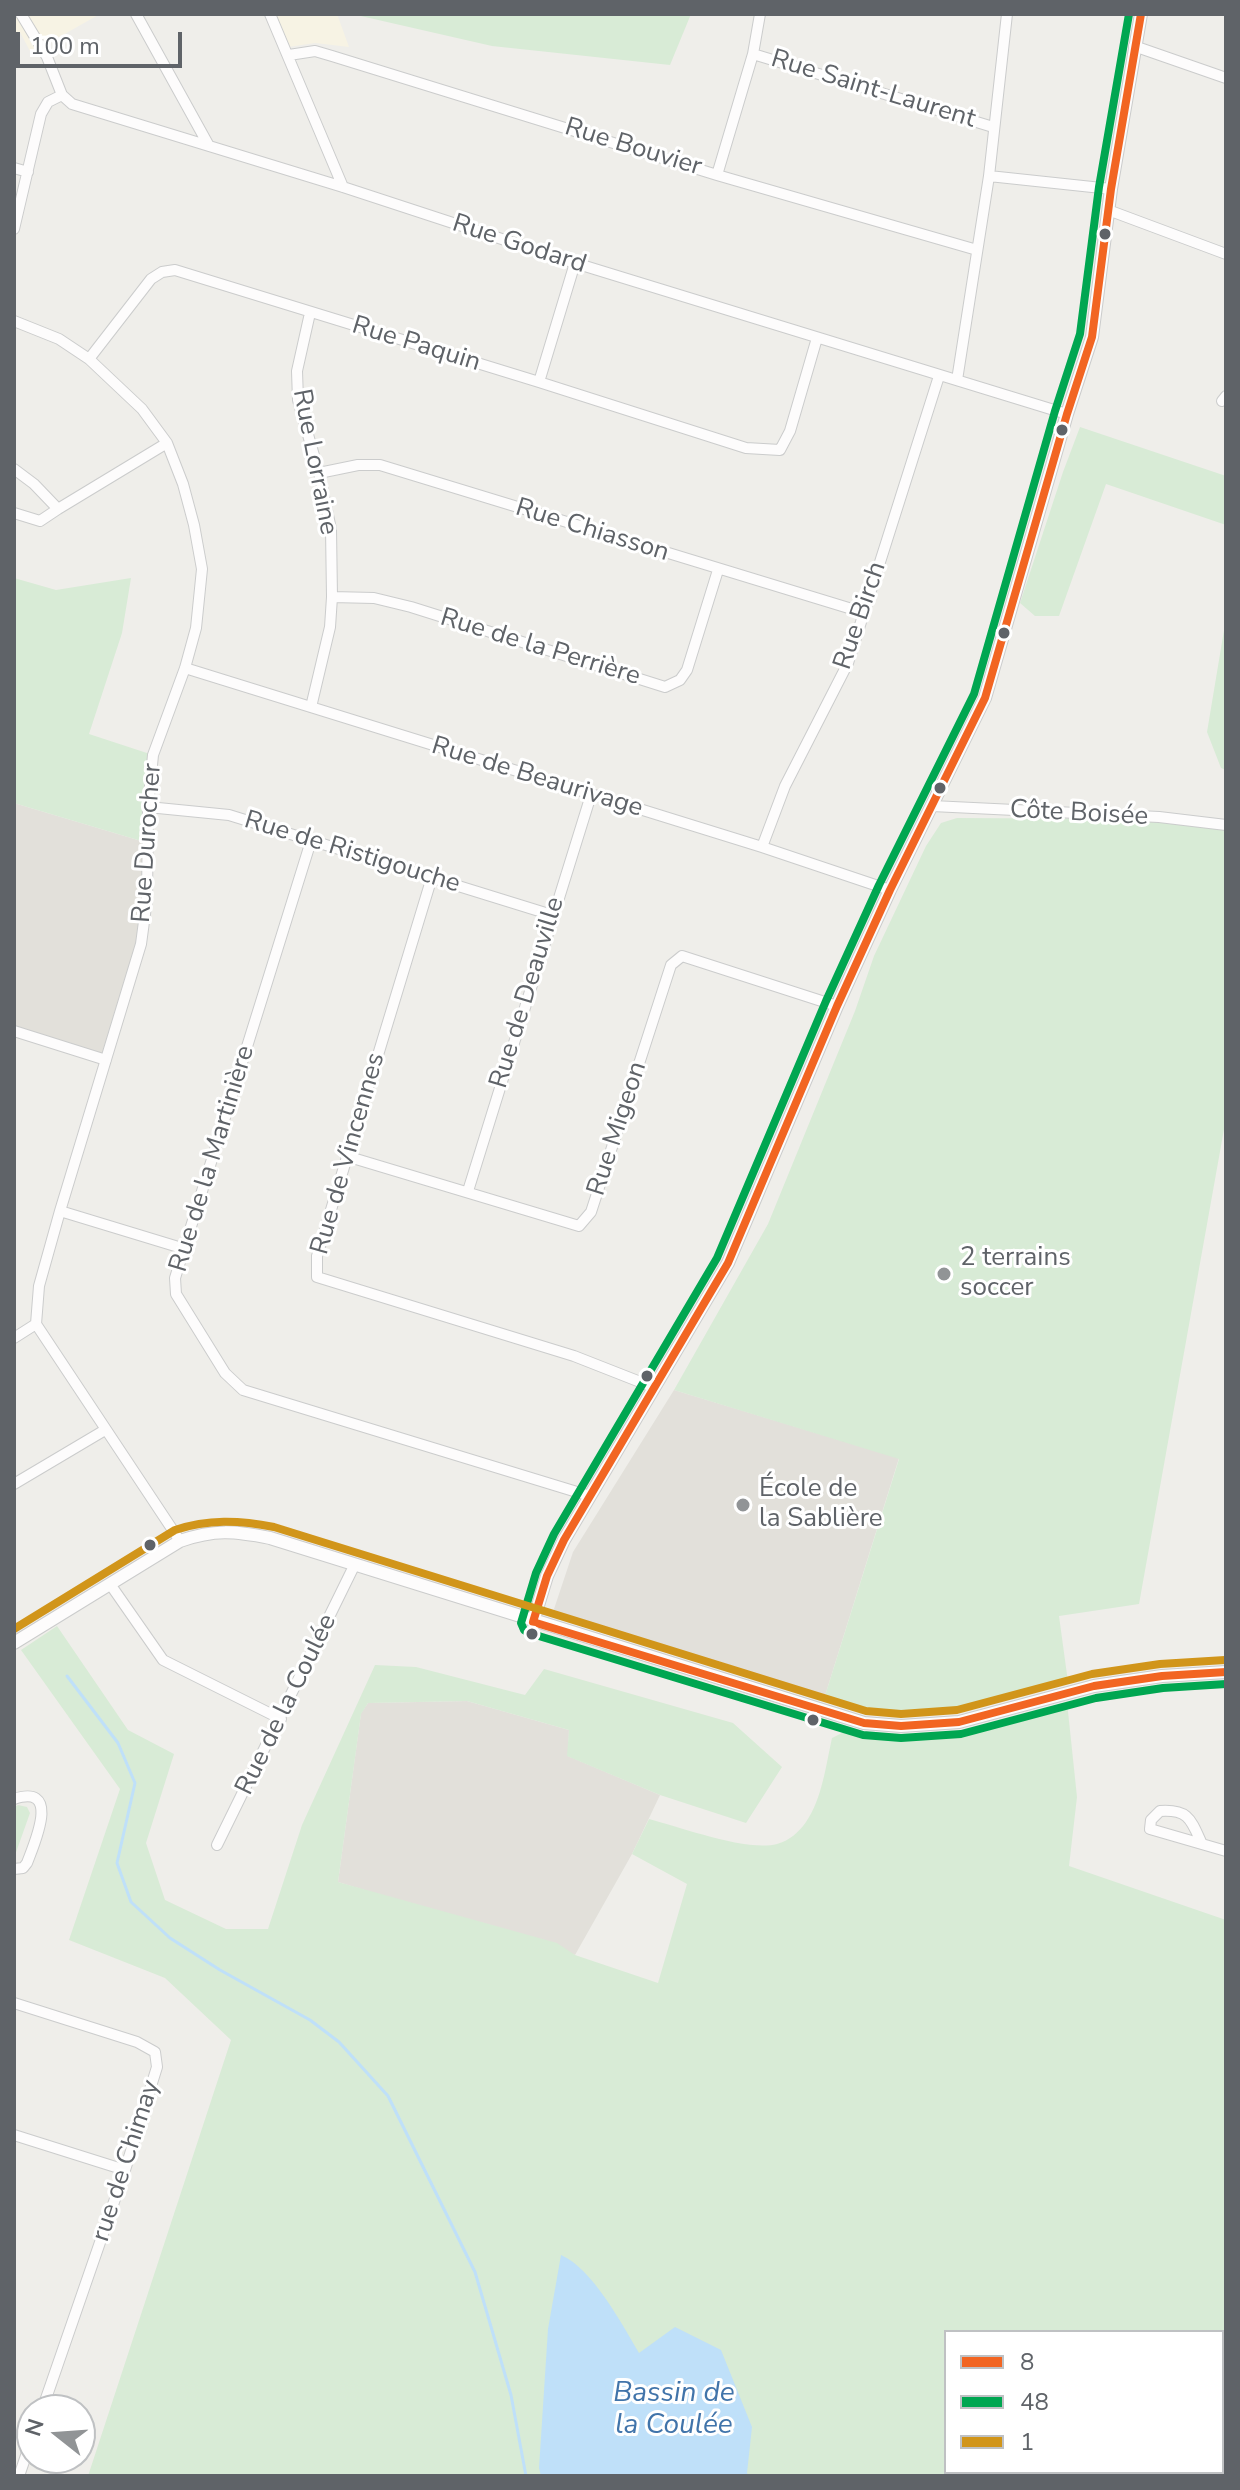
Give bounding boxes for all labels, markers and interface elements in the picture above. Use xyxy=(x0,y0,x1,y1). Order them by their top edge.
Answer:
scale bar xyxy=(20,16,186,66)
text: 100 m xyxy=(30,30,100,62)
street label: Rue Saint-Laurent xyxy=(767,44,979,136)
street label: Rue Bouvier xyxy=(561,112,705,184)
street label: Rue Godard xyxy=(448,209,590,281)
unlabelled marker xyxy=(1097,226,1113,242)
street label: Rue Paquin xyxy=(348,311,484,379)
street label: Rue Lorraine xyxy=(285,386,343,538)
unlabelled marker xyxy=(1054,422,1070,438)
street label: Rue Chiasson xyxy=(512,493,672,569)
street label: Rue Birch xyxy=(828,558,894,674)
street label: Rue de la Perrière xyxy=(436,603,644,693)
unlabelled marker xyxy=(996,625,1012,641)
street label: Rue de Beaurivage xyxy=(428,731,646,825)
street label: Rue Durocher xyxy=(127,762,169,924)
unlabelled marker xyxy=(932,780,948,796)
street label: Côte Boisée xyxy=(1009,795,1149,833)
street label: Rue de Ristigouche xyxy=(240,805,464,901)
street label: Rue de Deauville xyxy=(484,894,572,1092)
street label: Rue de la Martinière xyxy=(164,1042,262,1276)
street label: Rue de Vincennes xyxy=(305,1050,393,1258)
street label: Rue Migeon xyxy=(582,1058,654,1200)
place label: 2 terrains soccer xyxy=(960,1243,1071,1304)
marker: 2 terrains soccer xyxy=(935,1265,953,1283)
unlabelled marker xyxy=(639,1368,655,1384)
place label: École de la Sablière xyxy=(759,1474,883,1536)
marker: École de la Sablière xyxy=(734,1496,752,1514)
unlabelled marker xyxy=(142,1537,158,1553)
street label: Rue de la Coulée xyxy=(230,1610,344,1800)
unlabelled marker xyxy=(524,1626,540,1642)
unlabelled marker xyxy=(805,1712,821,1728)
street label: rue de Chimay xyxy=(86,2076,168,2246)
legend xyxy=(944,2330,1224,2474)
text: 8 xyxy=(1020,2346,1034,2378)
water label: Bassin de la Coulée xyxy=(613,2377,735,2443)
text: 48 xyxy=(1020,2386,1049,2418)
north arrow xyxy=(16,2394,96,2474)
text: N xyxy=(18,2415,52,2440)
text: 1 xyxy=(1020,2426,1034,2458)

